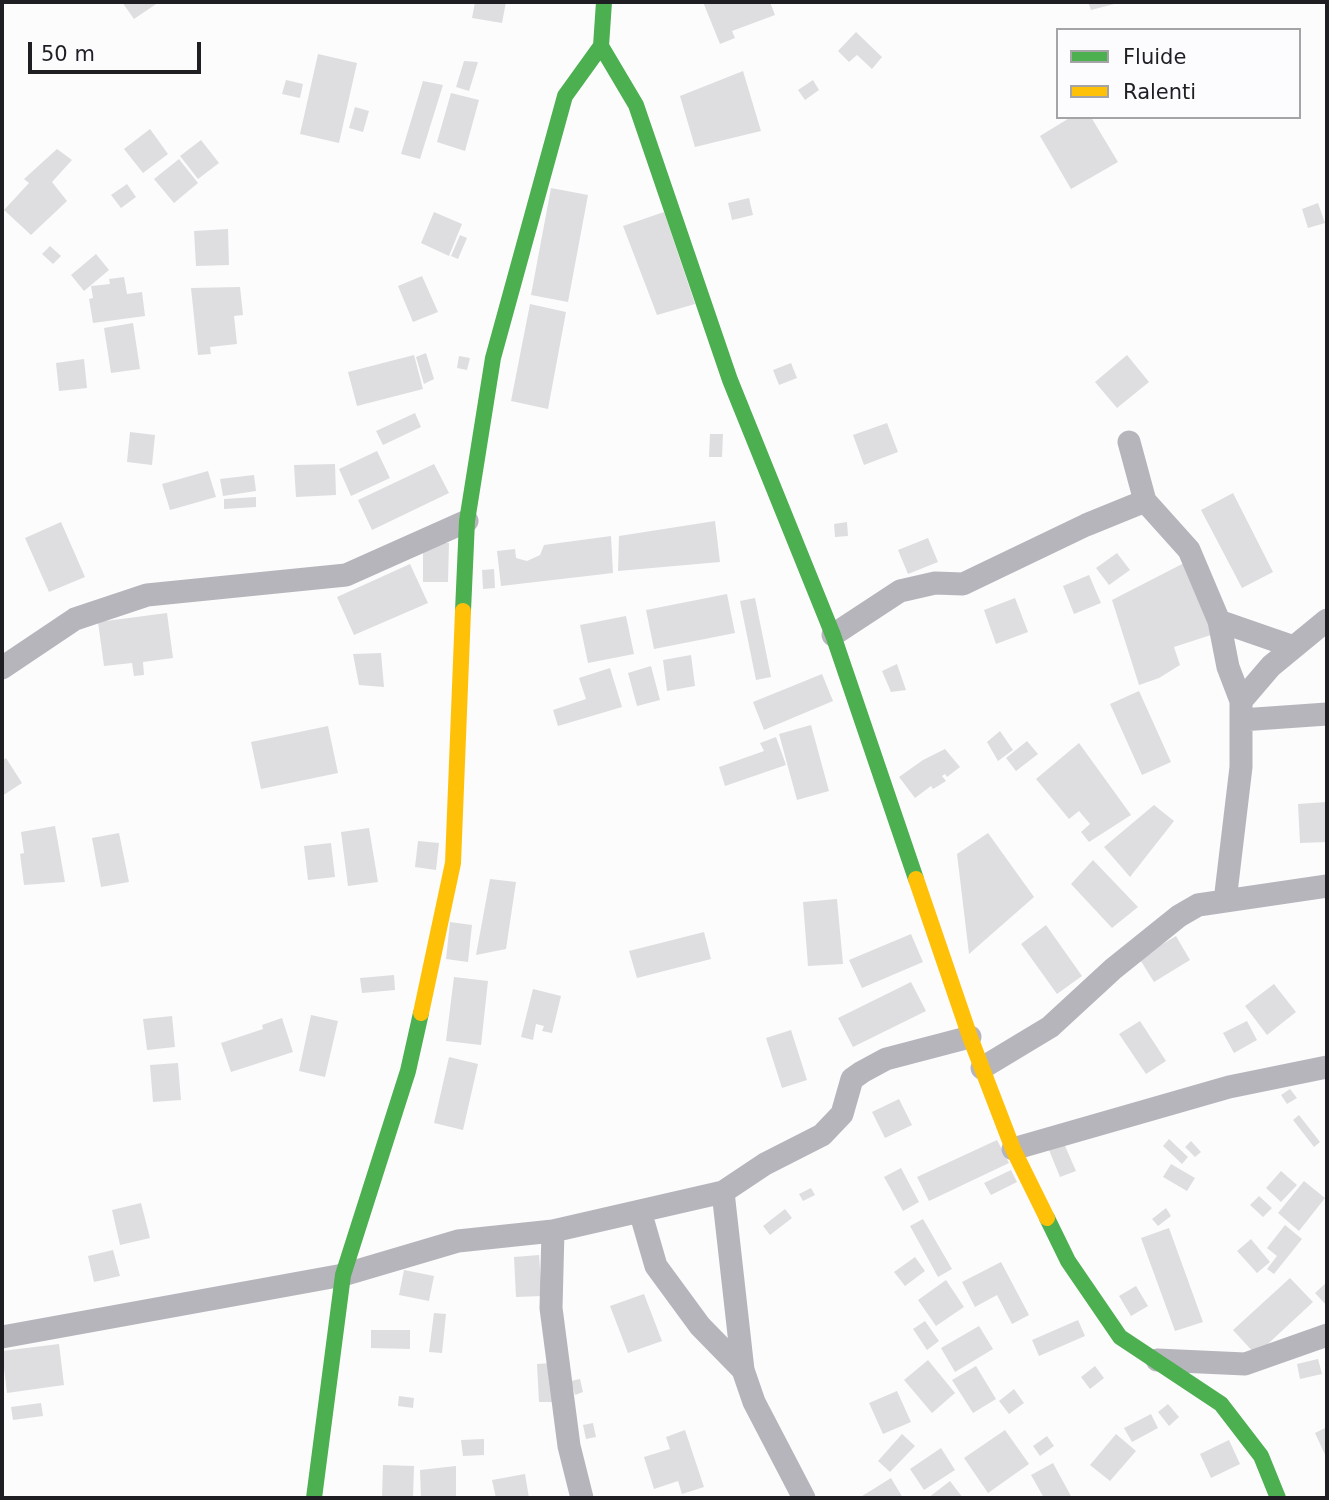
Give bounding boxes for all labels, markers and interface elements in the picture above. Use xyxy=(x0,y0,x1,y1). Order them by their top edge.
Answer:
scale bar xyxy=(32,28,205,72)
legend xyxy=(1056,28,1301,119)
text: 50 m xyxy=(41,42,95,66)
text: Fluide xyxy=(1123,45,1186,69)
text: Ralenti xyxy=(1123,80,1196,104)

